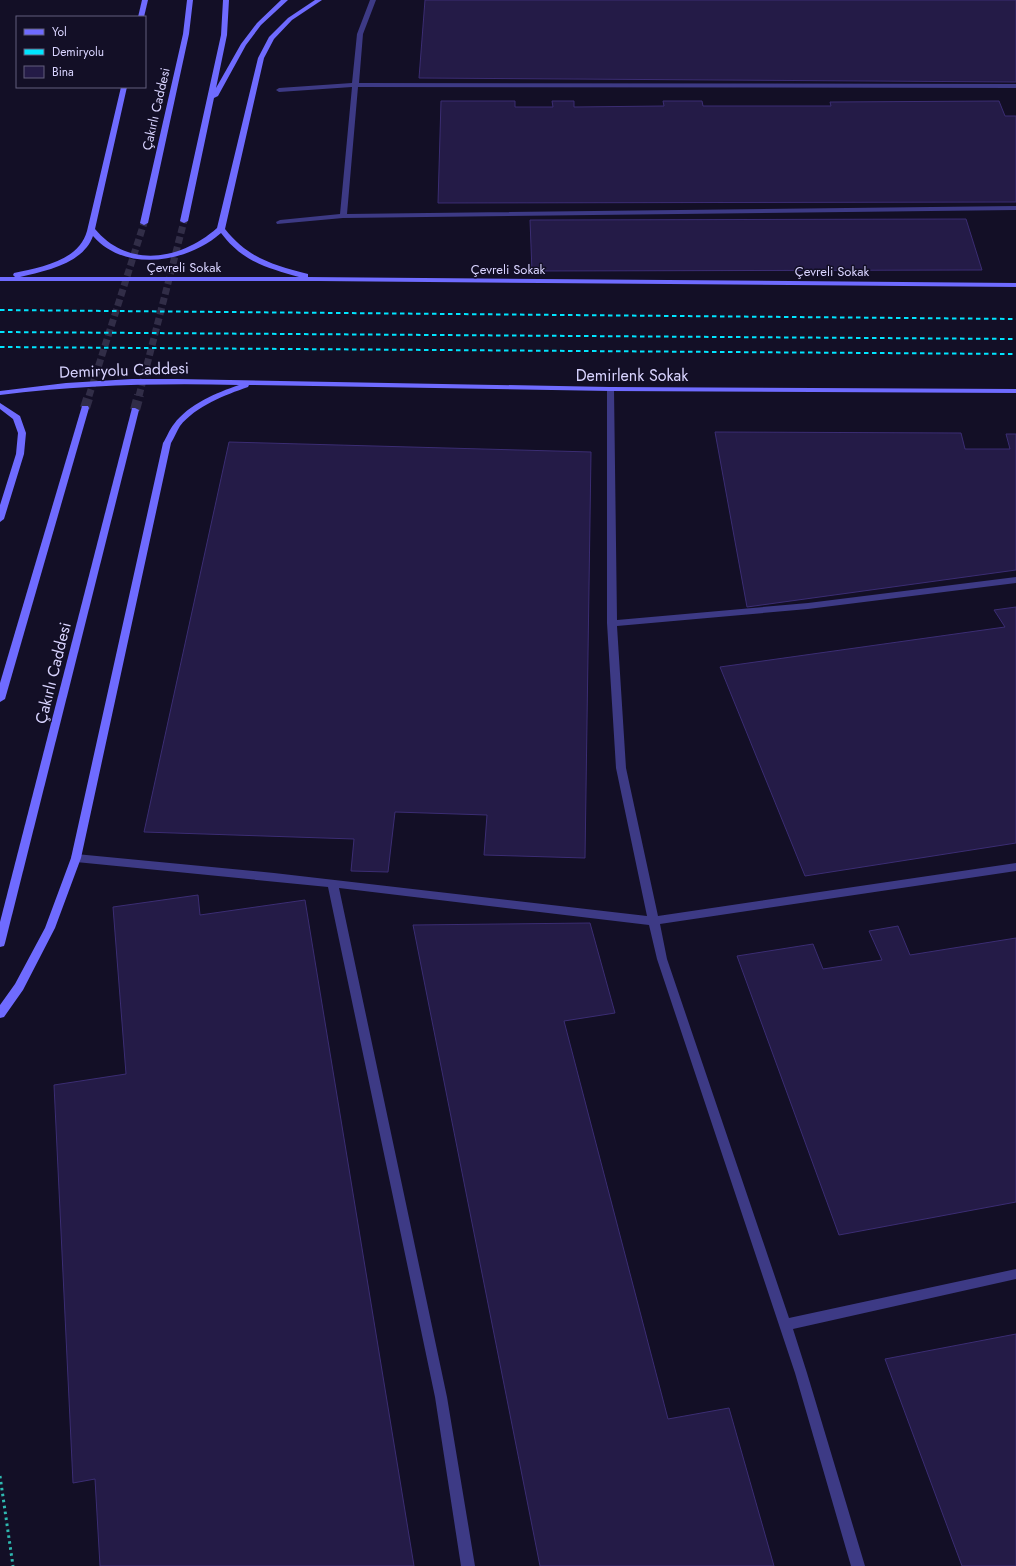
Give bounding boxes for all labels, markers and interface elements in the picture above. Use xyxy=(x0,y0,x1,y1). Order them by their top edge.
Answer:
legend xyxy=(16,16,146,88)
text: Yol xyxy=(52,23,67,41)
text: Demiryolu xyxy=(52,43,104,61)
text: Bina xyxy=(52,63,74,81)
street label: Çakırlı Caddesi xyxy=(137,66,175,152)
street label: Çevreli Sokak xyxy=(147,258,221,277)
street label: Çevreli Sokak xyxy=(471,260,545,279)
street label: Çevreli Sokak xyxy=(795,262,869,281)
street label: Demiryolu Caddesi xyxy=(59,356,189,384)
street label: Demirlenk Sokak xyxy=(576,364,689,387)
street label: Çakırlı Caddesi xyxy=(29,620,77,726)

